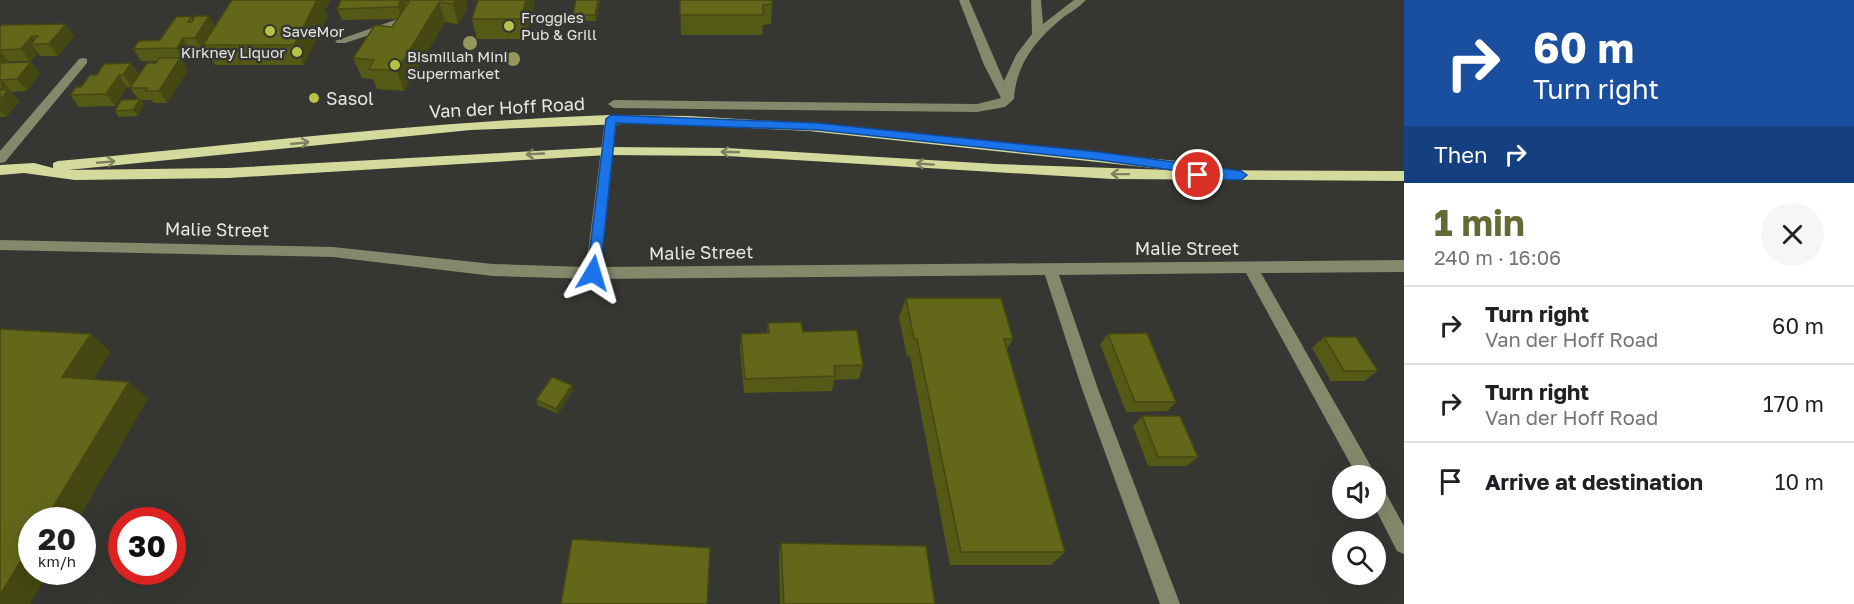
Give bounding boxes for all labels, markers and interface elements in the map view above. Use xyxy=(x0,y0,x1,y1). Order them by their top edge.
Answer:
place label: Froggies Pub & Grill xyxy=(521,8,597,43)
marker: Froggies Pub & Grill xyxy=(502,19,516,33)
place label: SaveMor xyxy=(282,22,344,40)
text: 60 m xyxy=(1533,22,1634,72)
marker: SaveMor xyxy=(263,24,277,38)
icon: right xyxy=(1434,24,1512,102)
place label: Kirkney Liquor xyxy=(181,43,285,61)
marker: Kirkney Liquor xyxy=(290,45,304,59)
place label: Bismillah Mini Supermarket xyxy=(407,47,508,82)
marker: Bismillah Mini Supermarket xyxy=(388,58,402,72)
text: Turn right xyxy=(1533,73,1659,105)
place label: Sasol xyxy=(326,87,374,109)
marker: Sasol xyxy=(307,91,321,105)
street label: Van der Hoff Road xyxy=(429,92,585,122)
one-way arrow xyxy=(289,137,309,148)
icon: right xyxy=(1499,138,1532,171)
text: Then xyxy=(1434,141,1487,168)
one-way arrow xyxy=(721,147,741,158)
one-way arrow xyxy=(526,149,546,160)
pin xyxy=(1172,149,1223,200)
one-way arrow xyxy=(95,156,115,167)
icon: arrive xyxy=(1181,158,1214,191)
one-way arrow xyxy=(915,159,935,170)
one-way arrow xyxy=(1110,168,1130,180)
text: 1 min xyxy=(1434,201,1525,244)
button: close xyxy=(1761,203,1824,266)
street label: Malie Street xyxy=(165,217,269,241)
street label: Malie Street xyxy=(1135,237,1239,259)
street label: Malie Street xyxy=(649,240,753,264)
position arrow xyxy=(561,241,625,305)
text: 240 m · 16:06 xyxy=(1434,245,1561,269)
text: Turn right xyxy=(1485,300,1589,327)
icon: right xyxy=(1434,309,1467,342)
text: 60 m xyxy=(1772,312,1824,339)
text: Van der Hoff Road xyxy=(1485,327,1658,351)
text: Turn right xyxy=(1485,378,1589,405)
icon: right xyxy=(1434,387,1467,420)
text: 170 m xyxy=(1763,390,1824,417)
text: Van der Hoff Road xyxy=(1485,405,1658,429)
map controls xyxy=(1332,465,1386,585)
button: sound xyxy=(1332,465,1386,519)
icon: arrive xyxy=(1434,465,1467,498)
text: Arrive at destination xyxy=(1485,468,1703,495)
text: 10 m xyxy=(1775,468,1824,495)
speed limit sign: 30 xyxy=(108,507,186,585)
text: 20 xyxy=(38,521,76,557)
button: search xyxy=(1332,531,1386,585)
text: km/h xyxy=(38,552,76,570)

